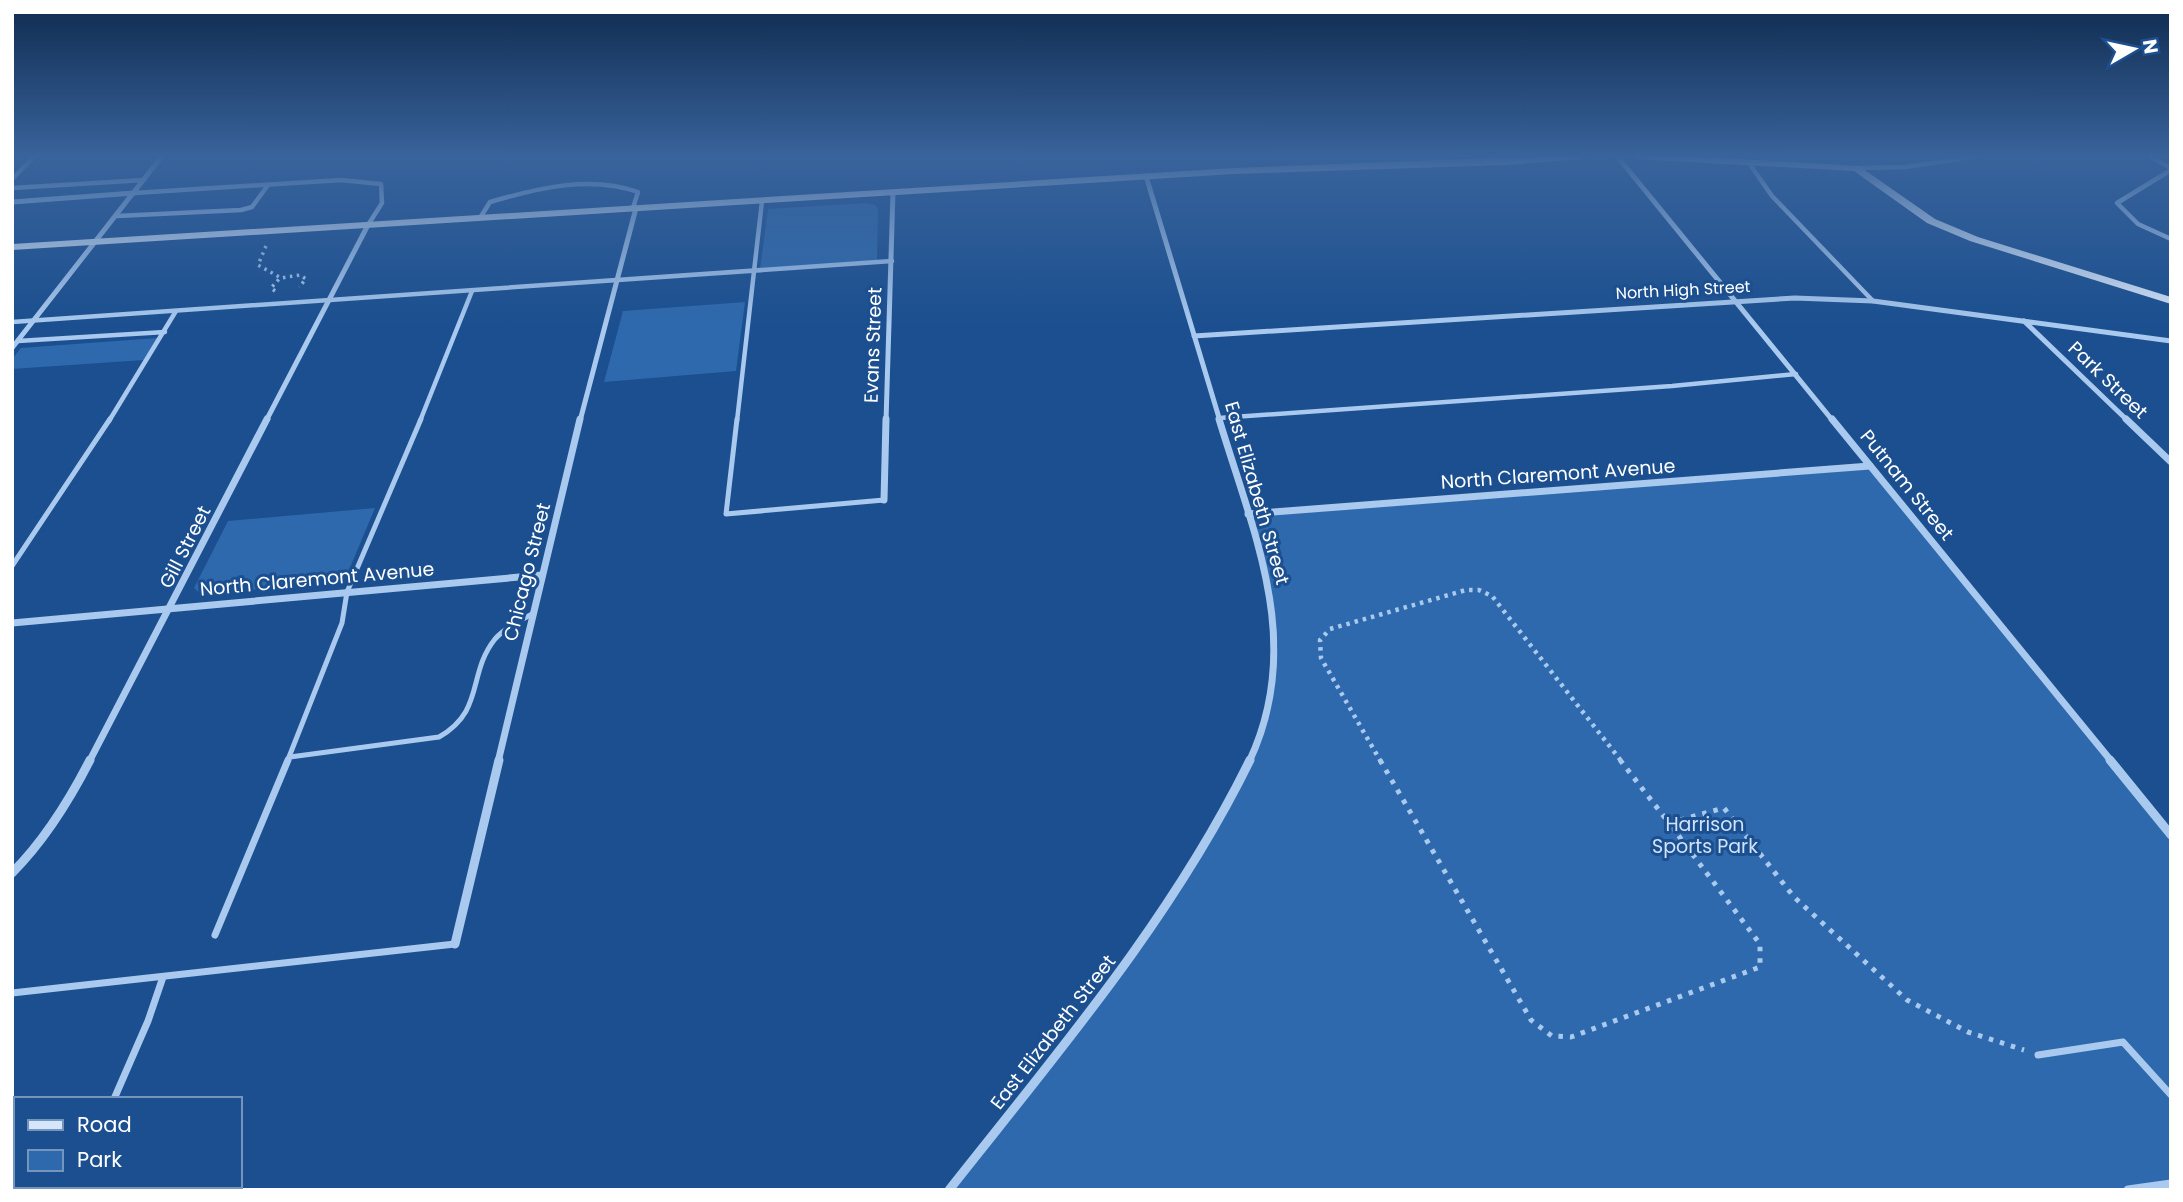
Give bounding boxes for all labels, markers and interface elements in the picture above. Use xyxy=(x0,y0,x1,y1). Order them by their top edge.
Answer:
north arrow xyxy=(2099,14,2169,84)
text: N xyxy=(2136,37,2165,56)
street label: North High Street xyxy=(1615,275,1751,305)
street label: Evans Street xyxy=(857,286,889,403)
street label: Park Street xyxy=(2062,335,2154,425)
street label: East Elizabeth Street xyxy=(1218,398,1296,588)
street label: Putnam Street xyxy=(1854,424,1960,546)
street label: North Claremont Avenue xyxy=(1440,452,1676,496)
street label: Chicago Street xyxy=(497,500,557,644)
street label: Gill Street xyxy=(153,501,217,593)
street label: North Claremont Avenue xyxy=(199,555,435,603)
park label: Harrison Sports Park xyxy=(1652,811,1758,860)
street label: East Elizabeth Street xyxy=(984,949,1122,1115)
legend xyxy=(14,1097,242,1188)
text: Road xyxy=(77,1110,132,1139)
text: Park xyxy=(77,1145,122,1174)

